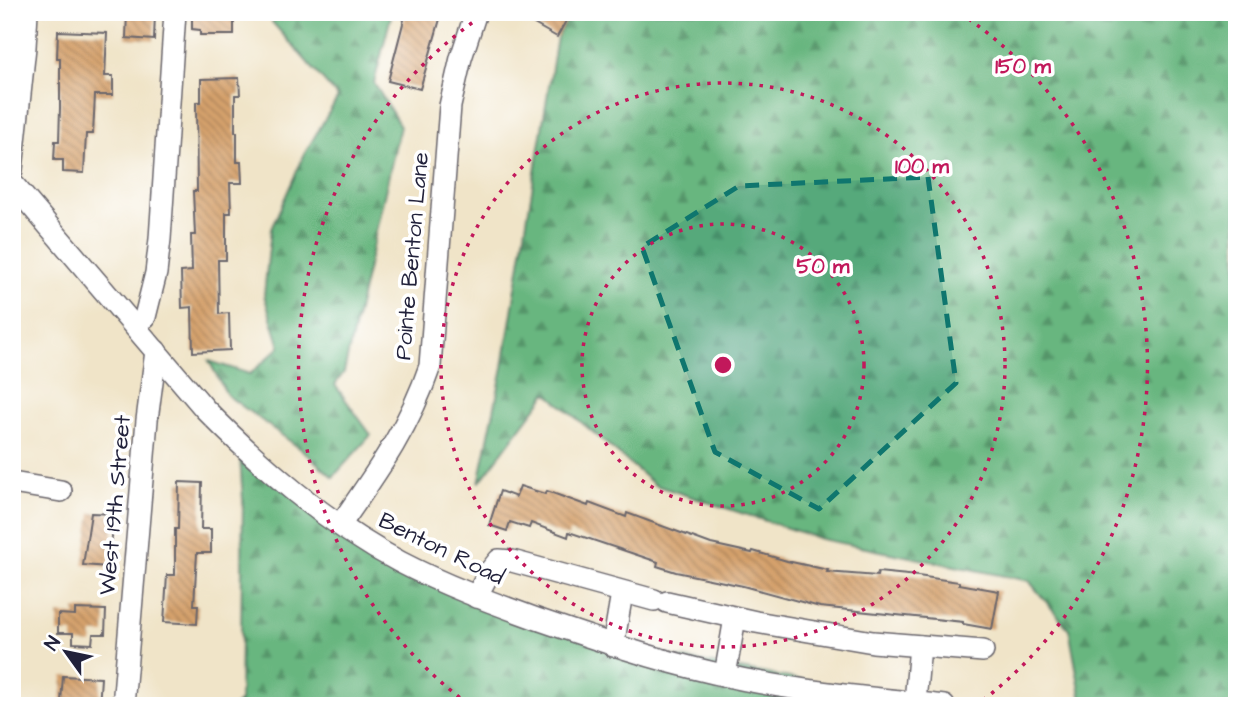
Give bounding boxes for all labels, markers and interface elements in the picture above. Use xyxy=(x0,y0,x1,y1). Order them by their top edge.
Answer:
text: 150 m xyxy=(995,52,1051,81)
street label: Pointe Benton Lane xyxy=(387,151,437,361)
text: 100 m xyxy=(895,152,950,181)
text: 50 m xyxy=(797,252,850,281)
centre of rings xyxy=(711,353,735,377)
street label: West 19th Street xyxy=(91,413,139,597)
street label: Benton Road xyxy=(373,505,510,593)
north arrow xyxy=(32,616,102,686)
text: N xyxy=(38,631,68,656)

